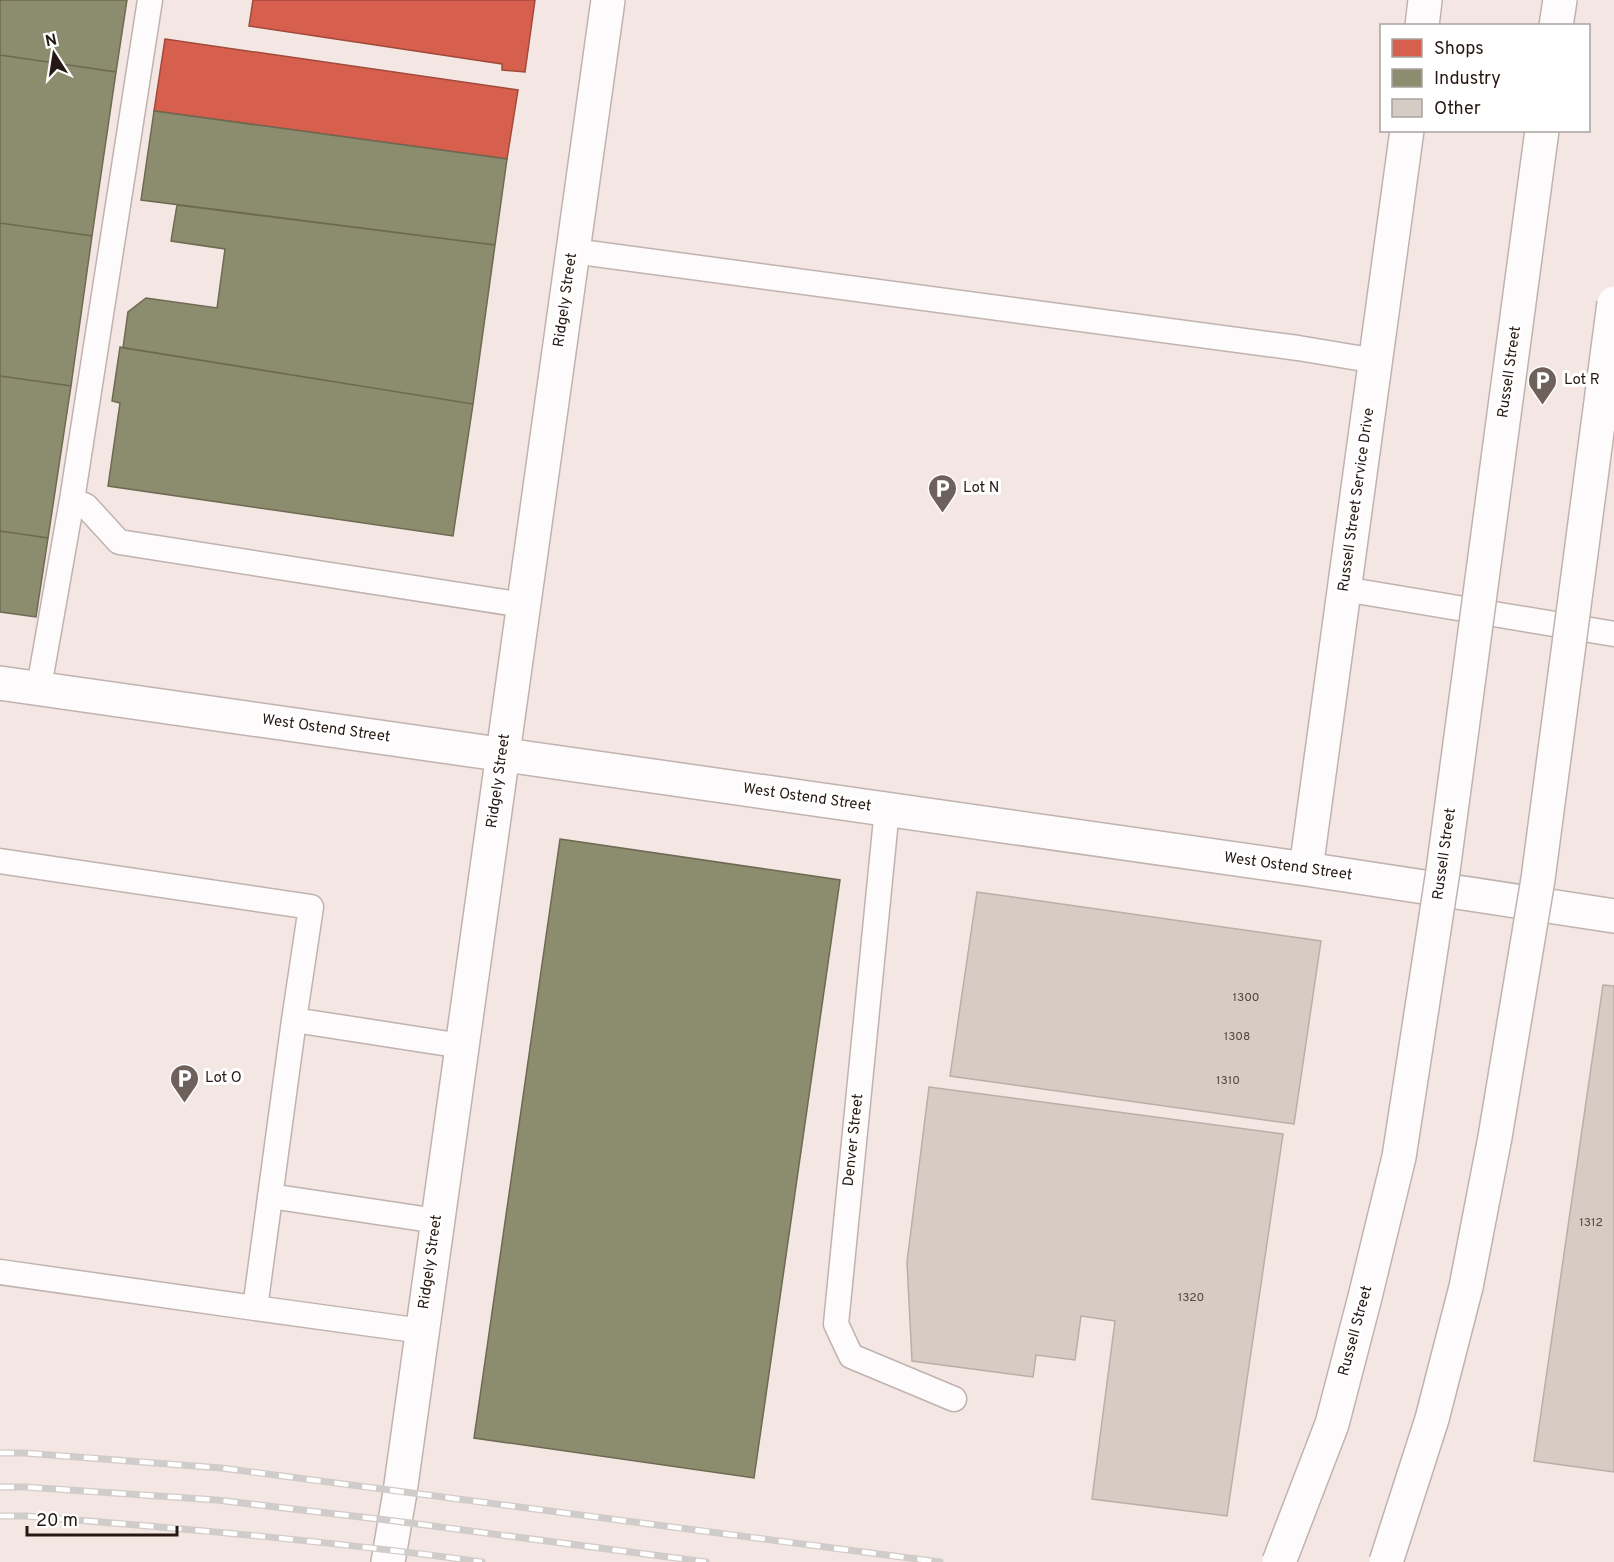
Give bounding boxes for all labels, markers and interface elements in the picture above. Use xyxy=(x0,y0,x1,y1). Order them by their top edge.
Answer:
north arrow xyxy=(24,24,84,84)
legend xyxy=(1380,24,1590,132)
text: N xyxy=(44,30,59,52)
text: Shops xyxy=(1434,38,1484,61)
text: Industry xyxy=(1434,68,1501,91)
text: Other xyxy=(1434,98,1481,121)
street label: Ridgely Street xyxy=(550,251,582,349)
street label: Russell Street xyxy=(1494,325,1526,419)
parking icon: Lot R xyxy=(1527,364,1559,406)
place label: Lot R xyxy=(1564,371,1600,390)
street label: Russell Street Service Drive xyxy=(1335,407,1379,593)
parking icon: Lot N xyxy=(926,472,958,514)
place label: Lot N xyxy=(963,479,999,498)
street label: West Ostend Street xyxy=(261,711,391,747)
street label: Ridgely Street xyxy=(483,732,515,830)
street label: West Ostend Street xyxy=(742,780,872,816)
street label: Russell Street xyxy=(1429,807,1461,901)
street label: West Ostend Street xyxy=(1223,849,1353,885)
house number: 1300 xyxy=(1233,990,1259,1006)
house number: 1308 xyxy=(1224,1029,1250,1045)
parking icon: Lot O xyxy=(168,1062,200,1104)
place label: Lot O xyxy=(205,1069,242,1088)
house number: 1310 xyxy=(1216,1073,1240,1089)
street label: Denver Street xyxy=(840,1093,868,1187)
street label: Ridgely Street xyxy=(415,1213,447,1311)
house number: 1312 xyxy=(1579,1215,1603,1231)
street label: Russell Street xyxy=(1335,1284,1377,1378)
house number: 1320 xyxy=(1178,1290,1204,1306)
scale bar xyxy=(27,1499,177,1537)
text: 20 m xyxy=(36,1510,78,1533)

